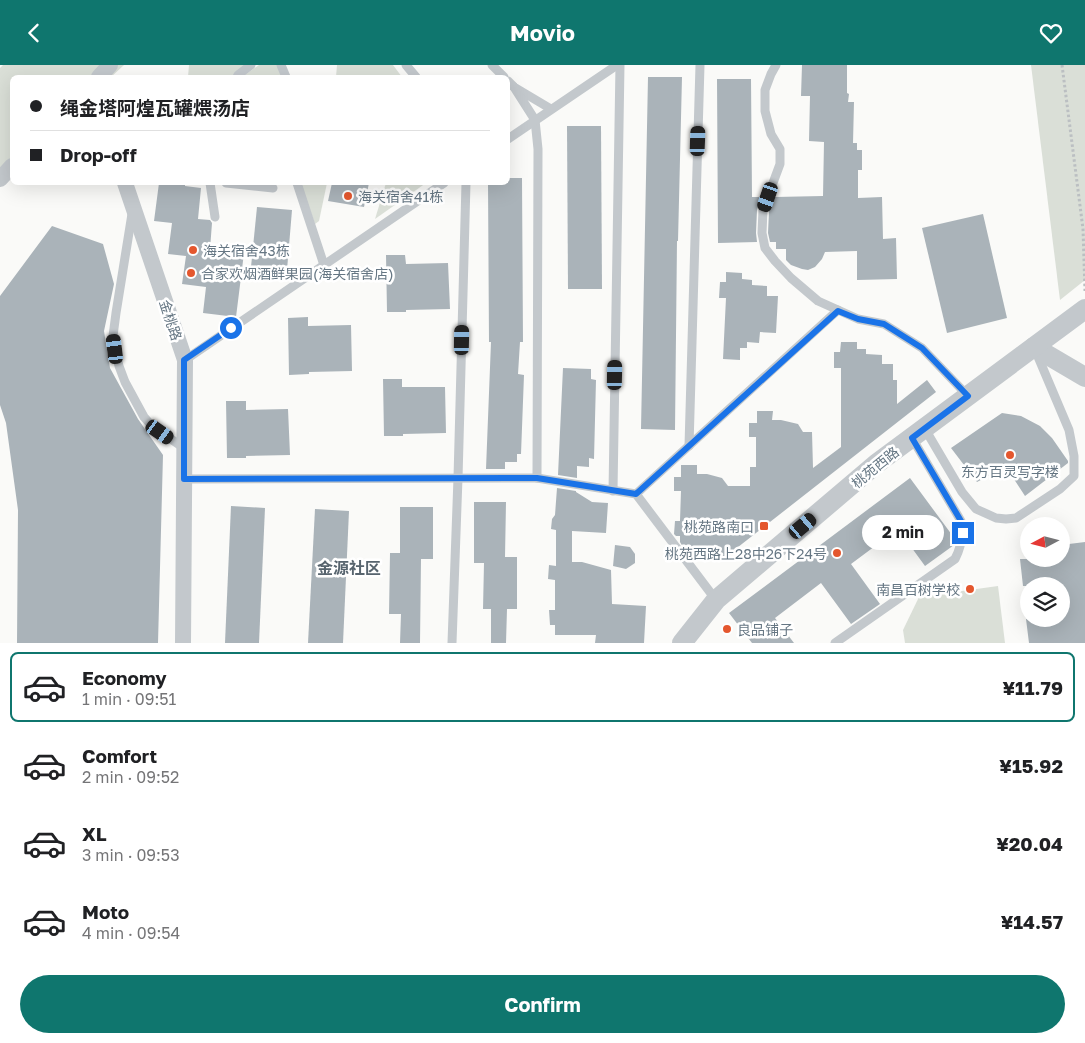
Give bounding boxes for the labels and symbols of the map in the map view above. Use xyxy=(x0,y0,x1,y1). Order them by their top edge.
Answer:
car xyxy=(689,126,706,156)
car xyxy=(756,180,779,214)
place label: 海关宿舍41栋 xyxy=(358,188,443,205)
marker: 海关宿舍41栋 xyxy=(342,190,354,202)
place label: 海关宿舍43栋 xyxy=(203,242,290,259)
marker: 海关宿舍43栋 xyxy=(187,244,199,256)
place label: 合家欢烟酒鲜果园(海关宿舍店) xyxy=(201,265,394,282)
marker: 合家欢烟酒鲜果园(海关宿舍店) xyxy=(185,267,197,279)
street label: 金桃路 xyxy=(156,297,186,343)
route start xyxy=(220,317,242,339)
car xyxy=(454,325,469,355)
car xyxy=(105,333,124,365)
car xyxy=(607,360,622,390)
car xyxy=(143,417,176,447)
street label: 桃苑西路 xyxy=(848,443,902,491)
marker: 东方百灵写字楼 xyxy=(1004,449,1016,461)
place label: 东方百灵写字楼 xyxy=(961,463,1059,480)
car xyxy=(786,511,819,541)
callout: 2 min xyxy=(863,515,946,551)
north arrow xyxy=(1020,517,1070,567)
place label: 桃苑路南口 xyxy=(684,518,754,535)
marker: 桃苑路南口 xyxy=(758,520,770,532)
route end xyxy=(952,522,974,544)
place label: 桃苑西路上28中26下24号 xyxy=(665,545,827,562)
marker: 桃苑西路上28中26下24号 xyxy=(831,547,843,559)
district label: 金源社区 xyxy=(317,558,381,578)
place label: 南昌百树学校 xyxy=(876,581,960,598)
marker: 南昌百树学校 xyxy=(964,583,976,595)
place label: 良品铺子 xyxy=(737,621,793,638)
marker: 良品铺子 xyxy=(721,623,733,635)

